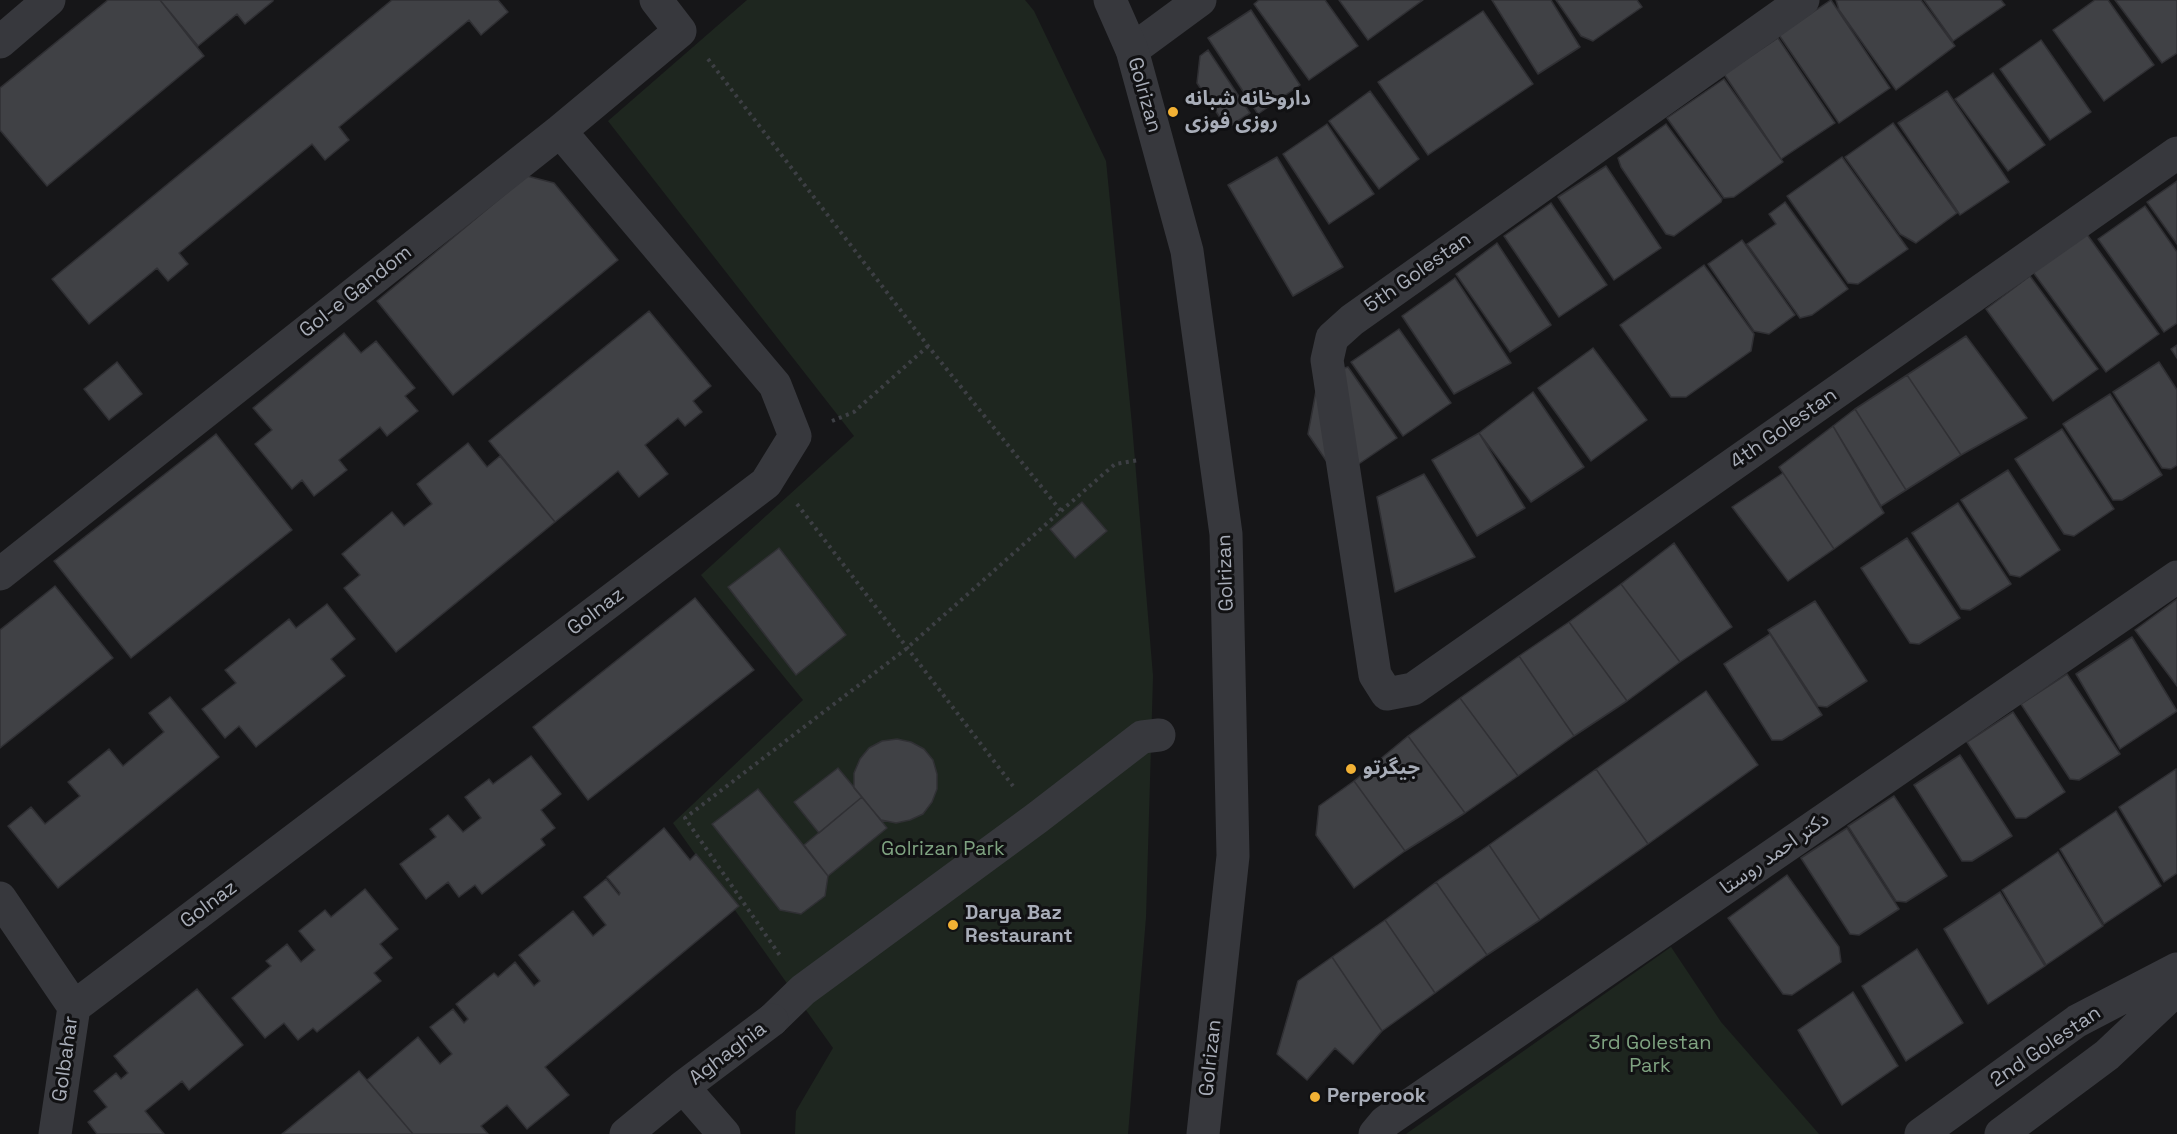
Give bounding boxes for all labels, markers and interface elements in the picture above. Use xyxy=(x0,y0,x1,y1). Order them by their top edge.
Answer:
street label: Golrizan xyxy=(1122,55,1166,135)
place label: داروخانه شبانه روزی فوزی xyxy=(1185,88,1311,135)
marker: داروخانه شبانه روزی فوزی xyxy=(1166,105,1180,119)
street label: 5th Golestan xyxy=(1360,228,1476,318)
street label: Gol-e Gandom xyxy=(295,241,417,343)
street label: 4th Golestan xyxy=(1726,383,1842,475)
street label: Golrizan xyxy=(1213,534,1239,612)
street label: Golnaz xyxy=(563,583,629,641)
place label: جیگرتو xyxy=(1363,757,1420,781)
marker: جیگرتو xyxy=(1344,762,1358,776)
street label: دکتر احمد روستا xyxy=(1716,808,1834,900)
park label: Golrizan Park xyxy=(881,838,1005,862)
street label: Golnaz xyxy=(176,876,242,934)
place label: Darya Baz Restaurant xyxy=(965,902,1073,949)
marker: Darya Baz Restaurant xyxy=(946,918,960,932)
street label: 2nd Golestan xyxy=(1986,1001,2106,1093)
street label: Golbahar xyxy=(48,1015,84,1103)
street label: Aghaghia xyxy=(685,1017,771,1091)
street label: Golrizan xyxy=(1195,1018,1227,1098)
park label: 3rd Golestan Park xyxy=(1589,1032,1711,1079)
place label: Perperook xyxy=(1327,1085,1426,1109)
marker: Perperook xyxy=(1308,1090,1322,1104)

